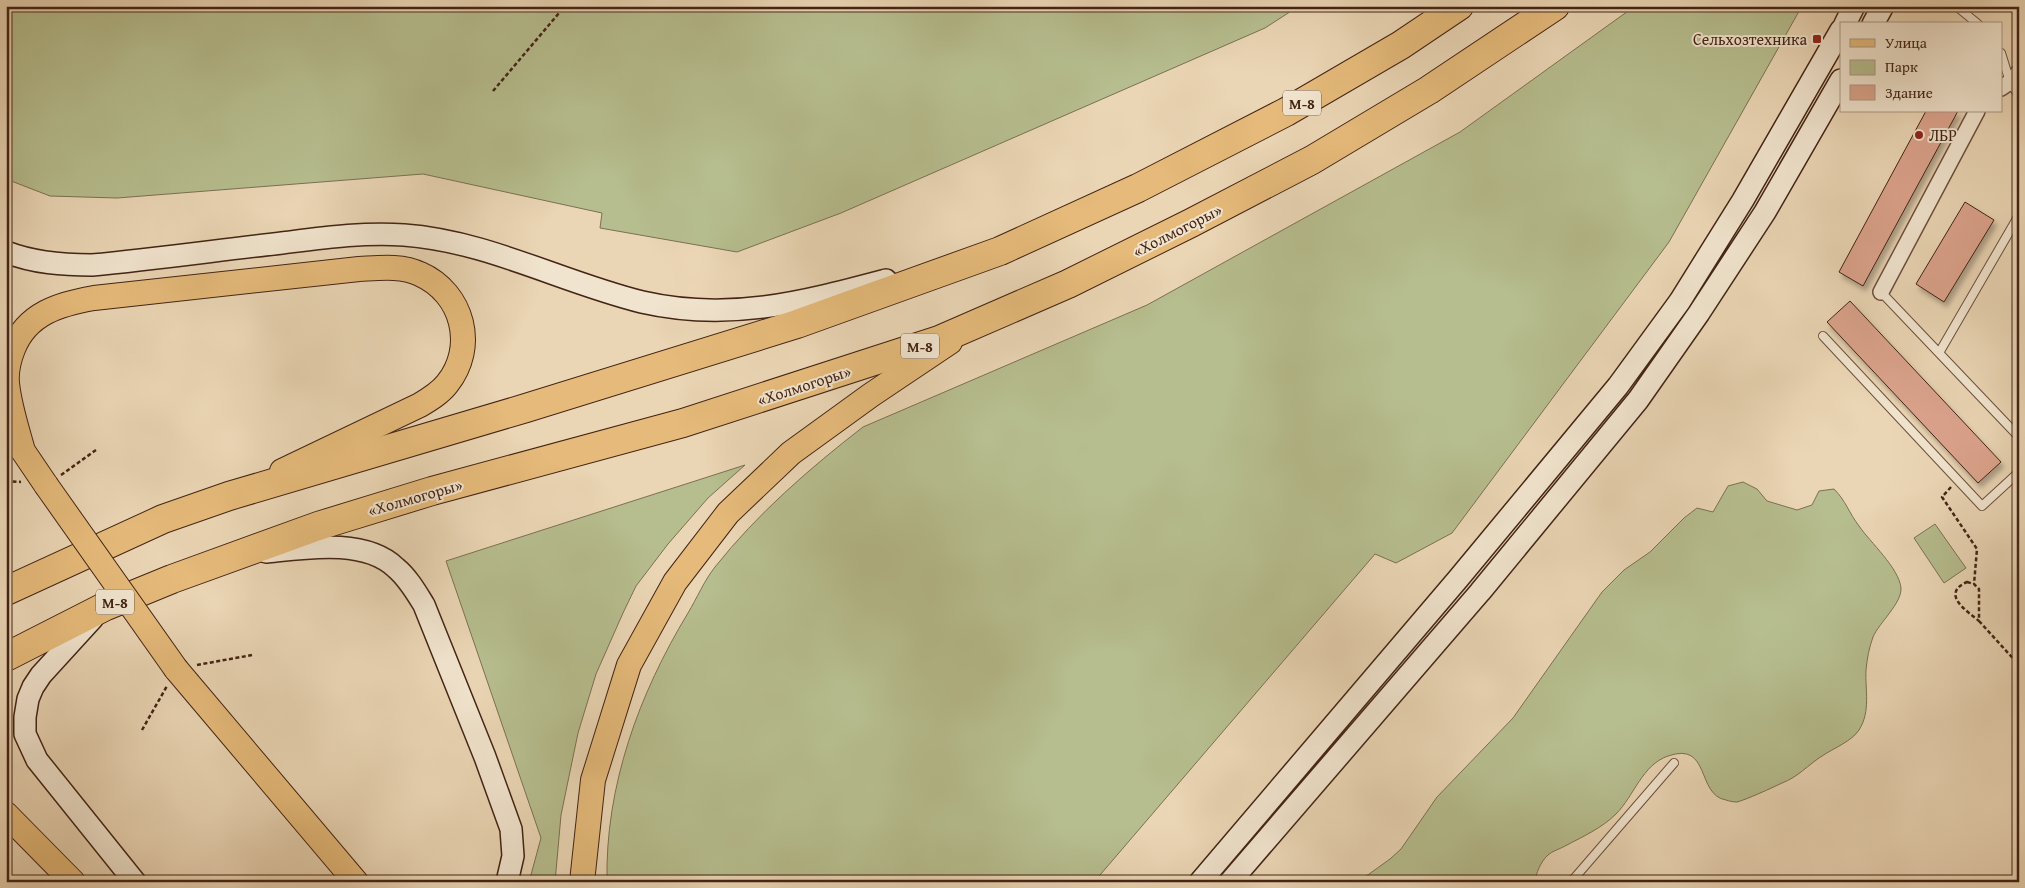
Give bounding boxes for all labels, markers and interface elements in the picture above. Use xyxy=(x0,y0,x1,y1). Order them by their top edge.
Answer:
legend xyxy=(1840,22,2002,112)
place label: Сельхозтехника xyxy=(1693,27,1807,51)
text: Улица xyxy=(1885,32,1928,53)
marker: Сельхозтехника xyxy=(1811,33,1823,45)
text: Парк xyxy=(1885,56,1918,77)
text: Здание xyxy=(1885,82,1933,103)
road number: М-8 xyxy=(1283,90,1321,116)
place label: ЛБР xyxy=(1929,123,1957,147)
marker: ЛБР xyxy=(1913,129,1925,141)
street label: «Холмогоры» xyxy=(1128,197,1226,263)
road number: М-8 xyxy=(901,334,939,358)
street label: «Холмогоры» xyxy=(754,359,854,411)
street label: «Холмогоры» xyxy=(365,472,465,522)
road number: М-8 xyxy=(96,590,134,614)

